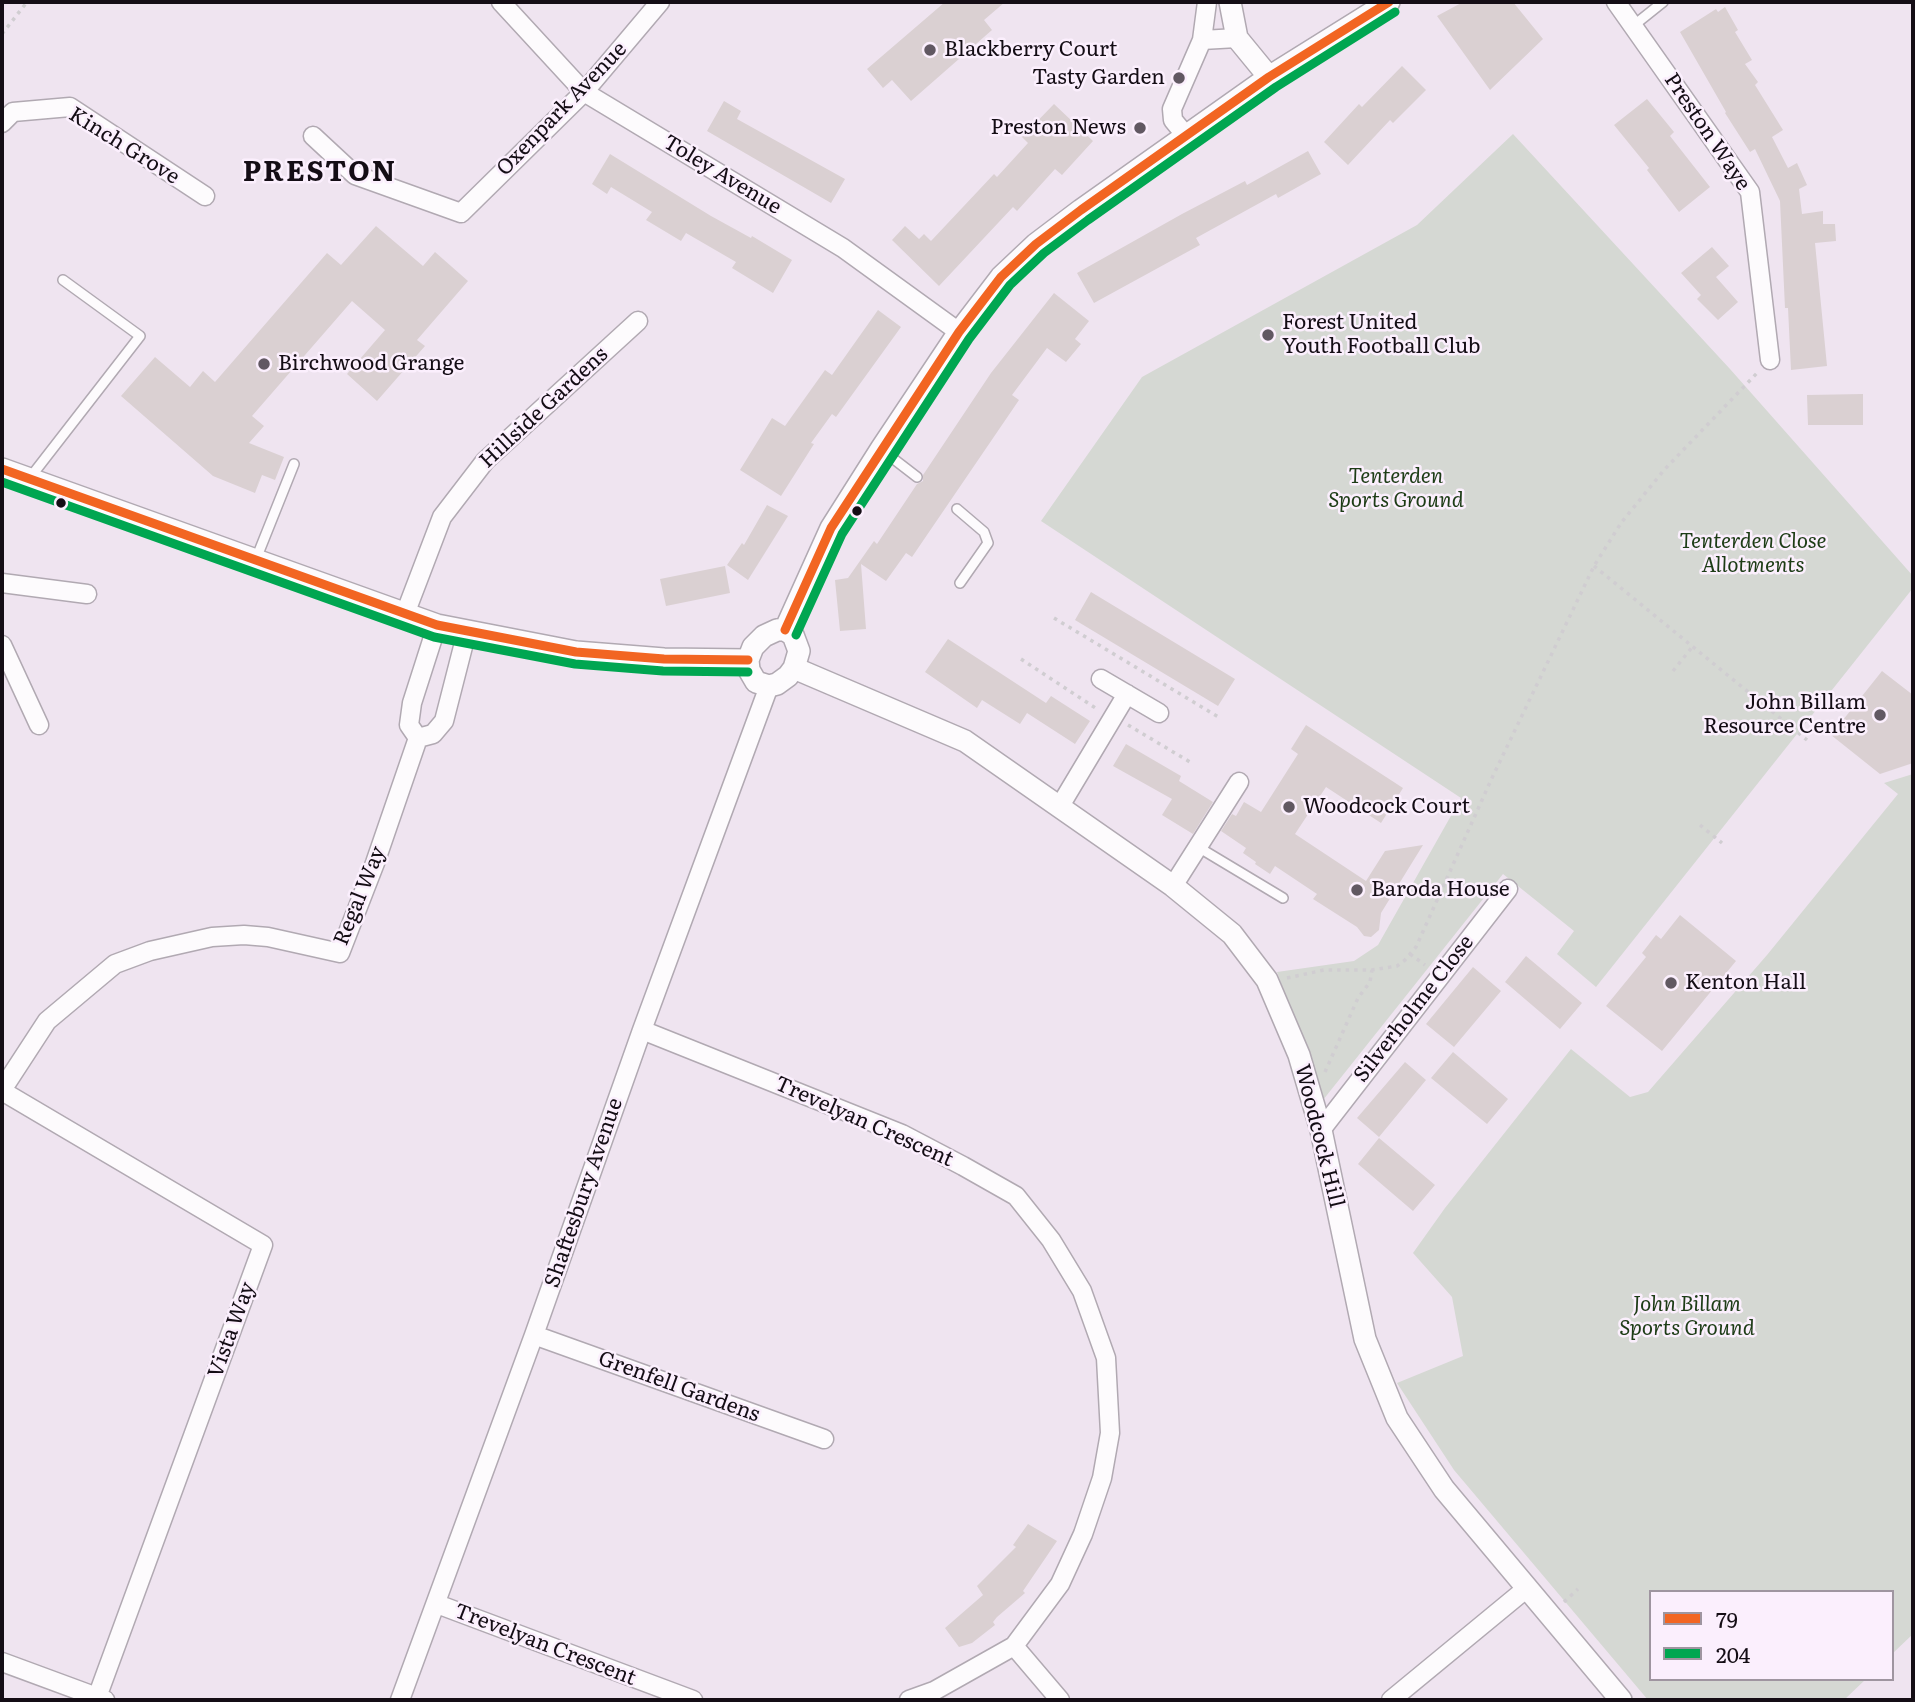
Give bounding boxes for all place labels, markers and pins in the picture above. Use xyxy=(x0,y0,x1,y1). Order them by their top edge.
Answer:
place label: Blackberry Court xyxy=(944,37,1117,63)
marker: Blackberry Court xyxy=(922,42,938,58)
place label: Tasty Garden xyxy=(1032,65,1165,91)
marker: Tasty Garden xyxy=(1171,70,1187,86)
place label: Preston News xyxy=(991,115,1126,141)
marker: Preston News xyxy=(1132,120,1148,136)
place label: Forest United Youth Football Club xyxy=(1282,310,1481,360)
marker: Forest United Youth Football Club xyxy=(1260,327,1276,343)
place label: Birchwood Grange xyxy=(278,351,464,377)
marker: Birchwood Grange xyxy=(256,356,272,372)
unlabelled marker xyxy=(54,496,68,510)
unlabelled marker xyxy=(850,504,864,518)
place label: John Billam Resource Centre xyxy=(1703,690,1866,740)
marker: John Billam Resource Centre xyxy=(1872,707,1888,723)
place label: Woodcock Court xyxy=(1303,794,1470,820)
marker: Woodcock Court xyxy=(1281,799,1297,815)
place label: Baroda House xyxy=(1371,877,1510,903)
marker: Baroda House xyxy=(1349,882,1365,898)
place label: Kenton Hall xyxy=(1685,970,1806,996)
marker: Kenton Hall xyxy=(1663,975,1679,991)

